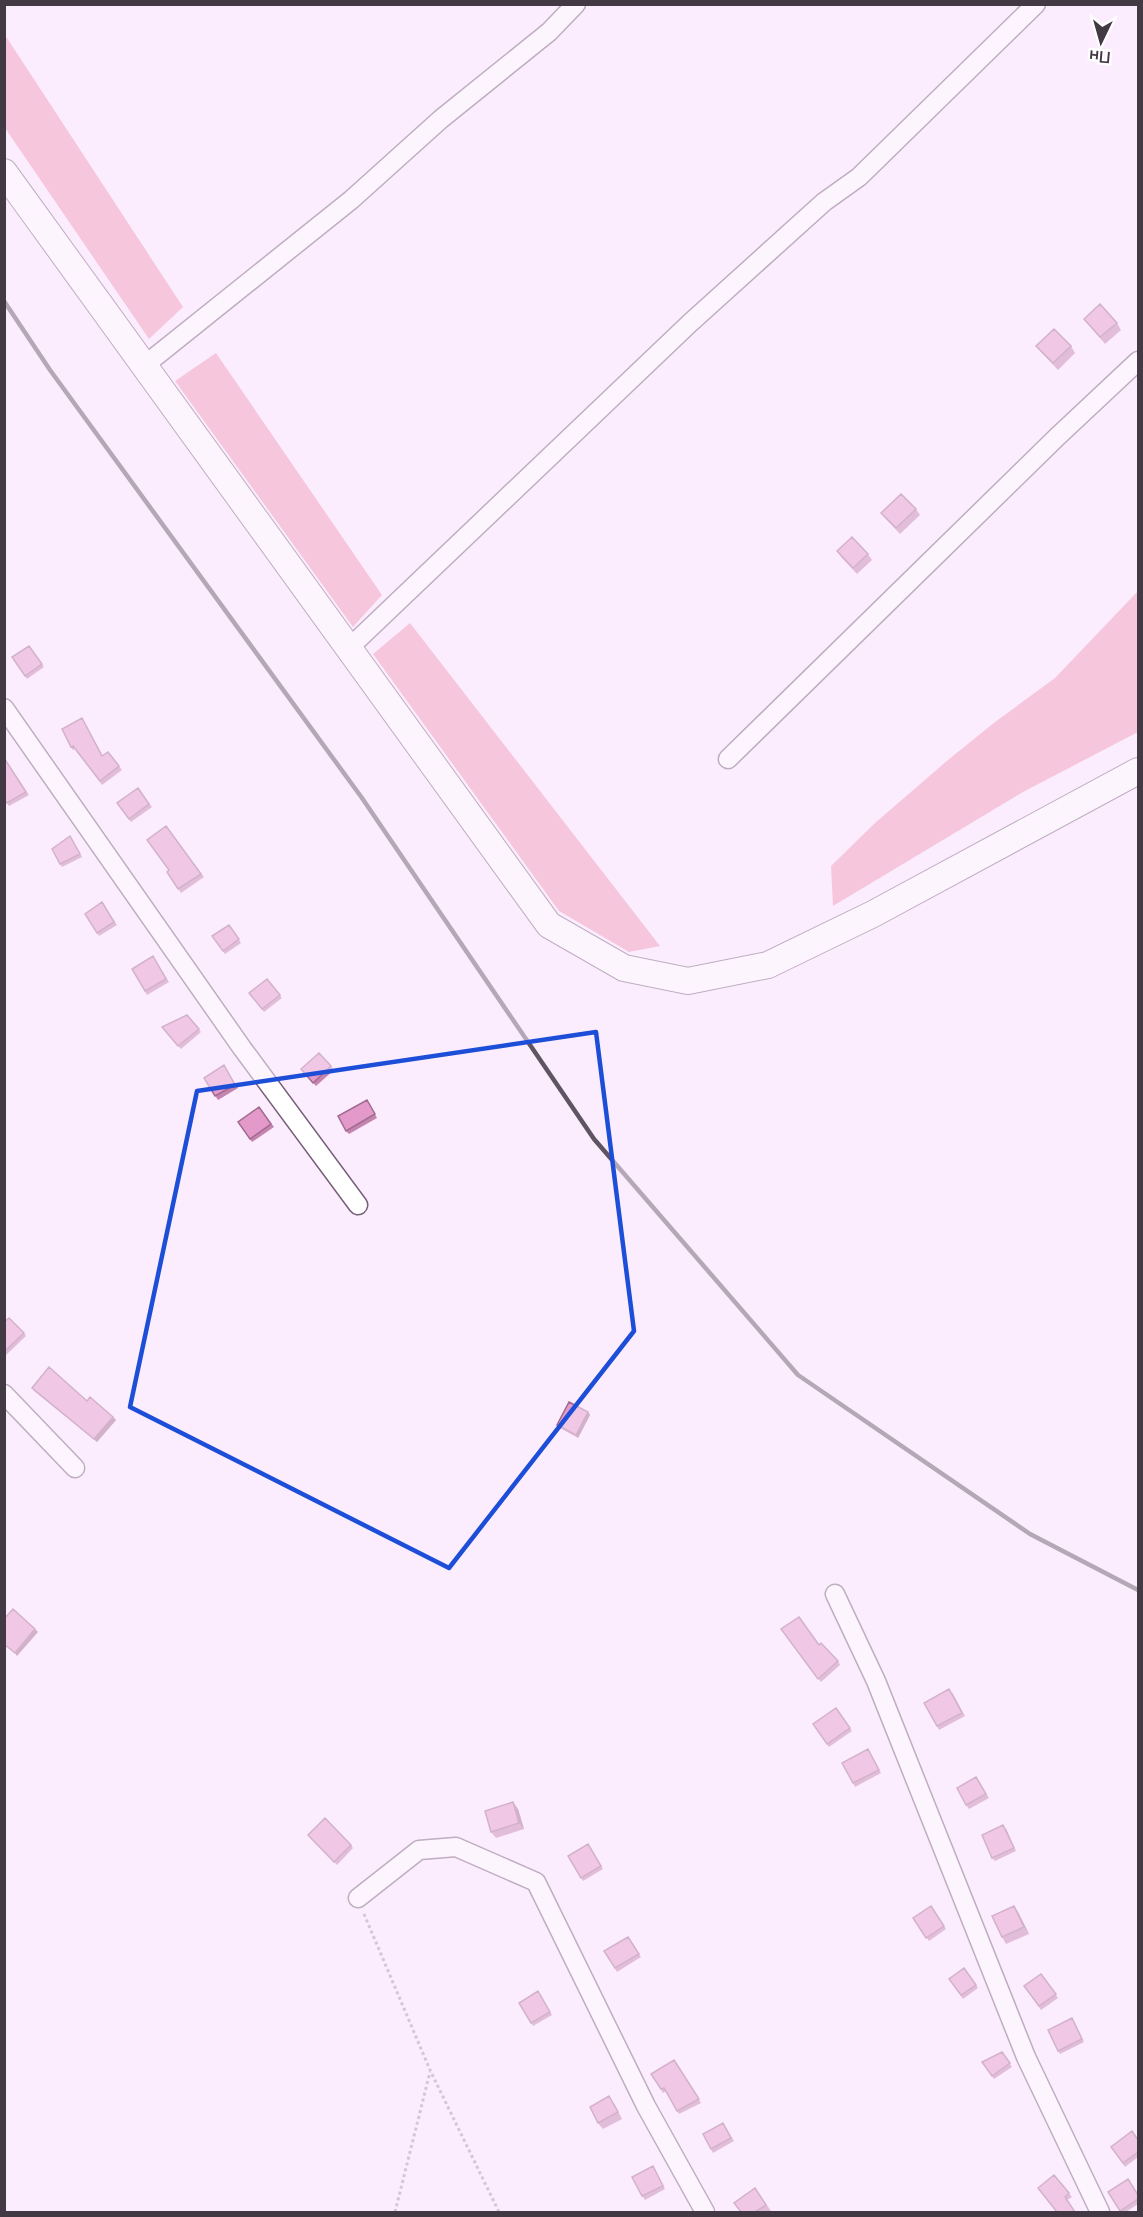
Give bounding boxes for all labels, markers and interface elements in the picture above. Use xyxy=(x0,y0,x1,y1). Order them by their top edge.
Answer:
north arrow xyxy=(1071,12,1131,72)
text: Пн xyxy=(1088,45,1111,69)

